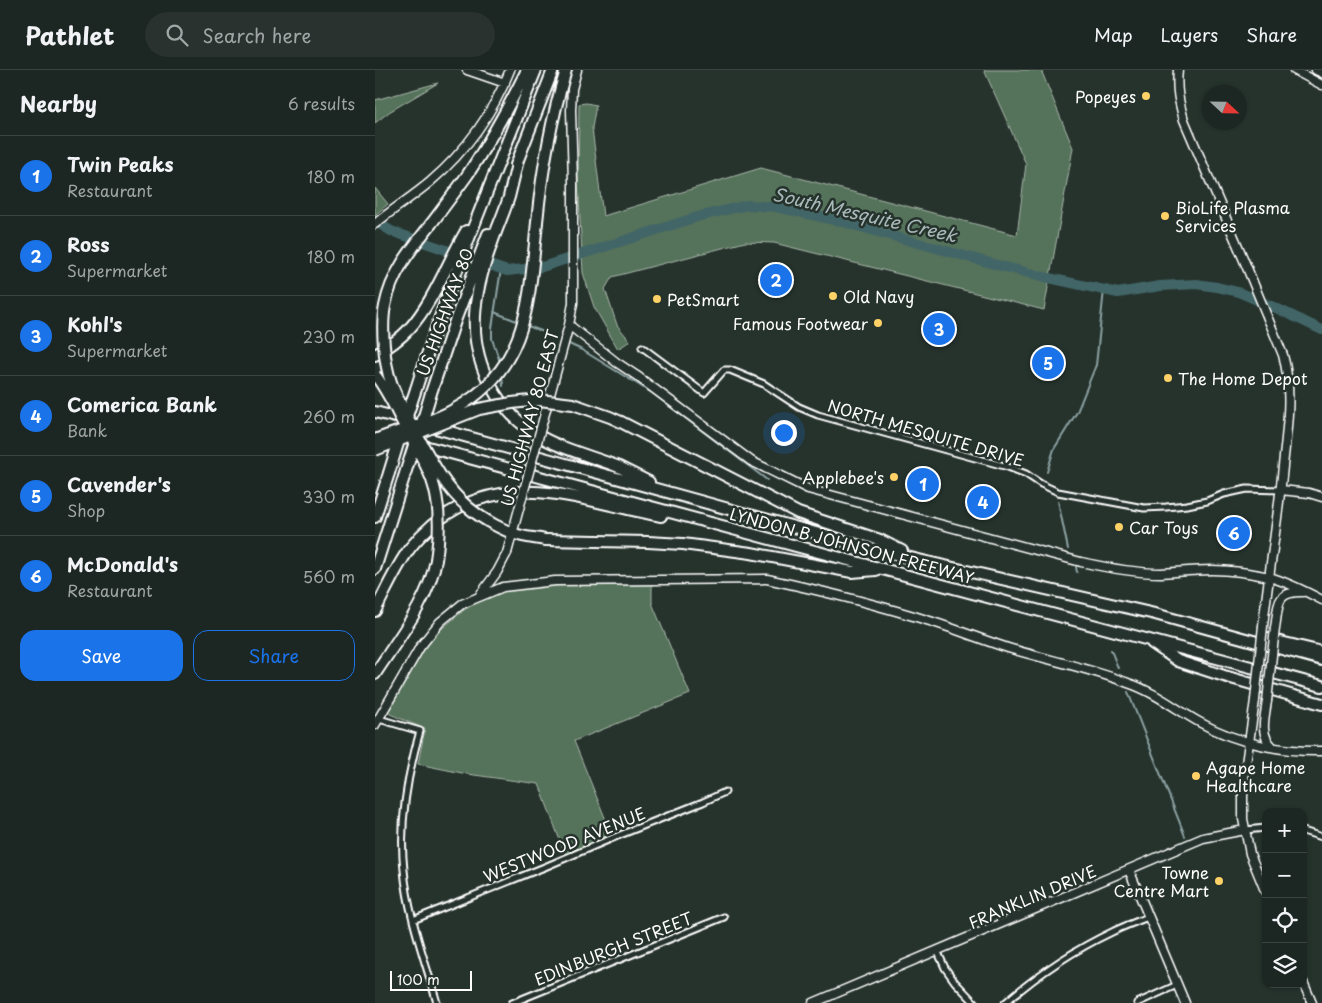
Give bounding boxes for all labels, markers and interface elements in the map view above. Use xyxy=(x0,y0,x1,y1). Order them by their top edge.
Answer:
search box xyxy=(145,12,495,57)
text: Pathlet xyxy=(25,17,115,53)
icon: search xyxy=(163,21,191,49)
text: Search here xyxy=(203,21,311,49)
text: Map xyxy=(1094,21,1133,48)
text: Layers xyxy=(1161,21,1218,48)
text: Share xyxy=(1246,21,1297,48)
place label: Popeyes xyxy=(1075,84,1136,108)
north arrow xyxy=(1202,85,1247,130)
text: Nearby xyxy=(20,87,97,119)
marker: Popeyes xyxy=(1140,90,1152,102)
text: 6 results xyxy=(288,91,355,115)
text: Twin Peaks xyxy=(67,150,174,178)
text: 1 xyxy=(32,164,40,188)
text: 180 m xyxy=(307,164,355,188)
text: Restaurant xyxy=(67,178,153,202)
water label: South Mesquite Creek xyxy=(770,180,961,249)
place label: BioLife Plasma Services xyxy=(1175,195,1290,237)
marker: BioLife Plasma Services xyxy=(1159,210,1171,222)
text: Ross xyxy=(67,230,109,258)
text: 2 xyxy=(30,244,42,268)
text: 180 m xyxy=(307,244,355,268)
street label: US HIGHWAY 80 xyxy=(410,245,478,379)
text: Supermarket xyxy=(67,258,167,282)
pin: 2 xyxy=(760,261,792,299)
place label: Old Navy xyxy=(843,284,914,308)
place label: PetSmart xyxy=(667,287,740,311)
marker: Old Navy xyxy=(827,290,839,302)
marker: PetSmart xyxy=(651,293,663,305)
text: Kohl's xyxy=(67,310,122,338)
pin: 3 xyxy=(923,310,955,348)
place label: Famous Footwear xyxy=(733,311,869,335)
marker: Famous Footwear xyxy=(872,317,884,329)
text: 3 xyxy=(31,324,41,348)
text: 230 m xyxy=(303,324,355,348)
street label: US HIGHWAY 80 EAST xyxy=(494,327,564,509)
text: Supermarket xyxy=(67,338,167,362)
pin: 5 xyxy=(1032,344,1064,382)
place label: The Home Depot xyxy=(1178,366,1308,390)
marker: The Home Depot xyxy=(1162,372,1174,384)
text: Comerica Bank xyxy=(67,390,217,418)
street label: NORTH MESQUITE DRIVE xyxy=(825,392,1027,472)
text: 4 xyxy=(31,404,41,428)
text: 260 m xyxy=(303,404,355,428)
text: Bank xyxy=(67,418,107,442)
your location xyxy=(771,420,797,446)
place label: Applebee's xyxy=(802,465,884,489)
pin: 1 xyxy=(907,465,939,503)
text: Cavender's xyxy=(67,470,171,498)
marker: Applebee's xyxy=(888,471,900,483)
pin: 4 xyxy=(967,483,999,521)
text: 5 xyxy=(31,484,41,508)
text: 330 m xyxy=(302,484,355,508)
text: Shop xyxy=(67,498,105,522)
street label: LYNDON B JOHNSON FREEWAY xyxy=(727,501,977,589)
pin: 6 xyxy=(1218,514,1250,552)
place label: Car Toys xyxy=(1129,515,1198,539)
marker: Car Toys xyxy=(1113,521,1125,533)
text: McDonald's xyxy=(67,550,178,578)
text: 6 xyxy=(30,564,42,588)
text: 560 m xyxy=(303,564,355,588)
text: Restaurant xyxy=(67,578,153,602)
button: Save xyxy=(20,630,183,681)
button: Share xyxy=(193,630,355,681)
place label: Agape Home Healthcare xyxy=(1206,755,1305,797)
marker: Agape Home Healthcare xyxy=(1190,770,1202,782)
street label: WESTWOOD AVENUE xyxy=(479,800,649,888)
map controls xyxy=(1262,808,1307,988)
button: + xyxy=(1262,808,1307,853)
button: − xyxy=(1262,853,1307,898)
street label: FRANKLIN DRIVE xyxy=(964,858,1100,934)
place label: Towne Centre Mart xyxy=(1113,860,1209,902)
marker: Towne Centre Mart xyxy=(1213,875,1225,887)
button: locate xyxy=(1262,898,1307,943)
street label: EDINBURGH STREET xyxy=(530,905,696,991)
button: layers xyxy=(1262,943,1307,988)
scale bar xyxy=(390,968,473,991)
text: 100 m xyxy=(397,969,440,990)

